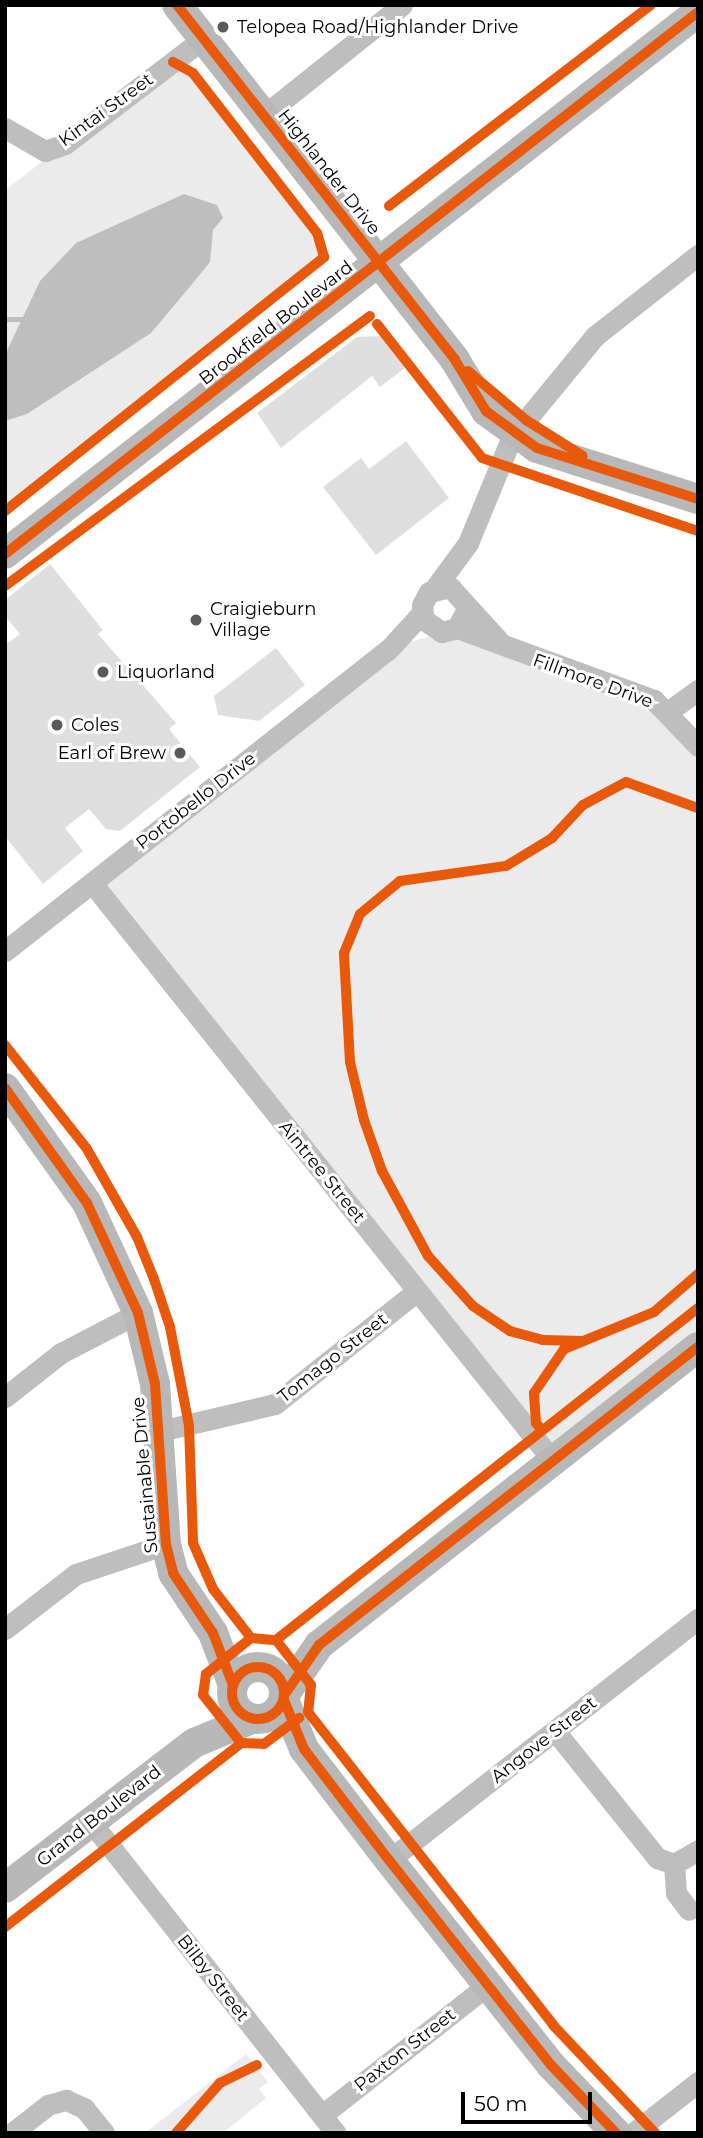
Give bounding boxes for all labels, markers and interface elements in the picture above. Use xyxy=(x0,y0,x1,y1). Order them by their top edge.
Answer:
place label: Telopea Road/Highlander Drive xyxy=(237,16,518,38)
marker: Telopea Road/Highlander Drive xyxy=(215,19,231,35)
street label: Kintai Street xyxy=(55,69,157,151)
street label: Highlander Drive xyxy=(273,105,385,239)
street label: Brookfield Boulevard xyxy=(195,256,357,390)
place label: Craigieburn Village xyxy=(210,599,316,642)
marker: Craigieburn Village xyxy=(188,612,204,628)
street label: Fillmore Drive xyxy=(530,649,656,713)
place label: Liquorland xyxy=(117,661,215,683)
marker: Liquorland xyxy=(95,664,111,680)
place label: Coles xyxy=(71,714,119,736)
marker: Coles xyxy=(49,717,65,733)
place label: Earl of Brew xyxy=(58,742,166,764)
marker: Earl of Brew xyxy=(172,745,188,761)
street label: Portobello Drive xyxy=(132,748,260,854)
street label: Aintree Street xyxy=(274,1117,370,1227)
street label: Tomago Street xyxy=(274,1309,392,1407)
street label: Sustainable Drive xyxy=(127,1396,163,1554)
street label: Angove Street xyxy=(487,1692,601,1788)
street label: Grand Boulevard xyxy=(33,1761,165,1871)
street label: Bilby Street xyxy=(172,1930,254,2026)
street label: Paxton Street xyxy=(350,2004,460,2096)
scale bar xyxy=(465,2078,596,2122)
text: 50 m xyxy=(474,2091,528,2116)

